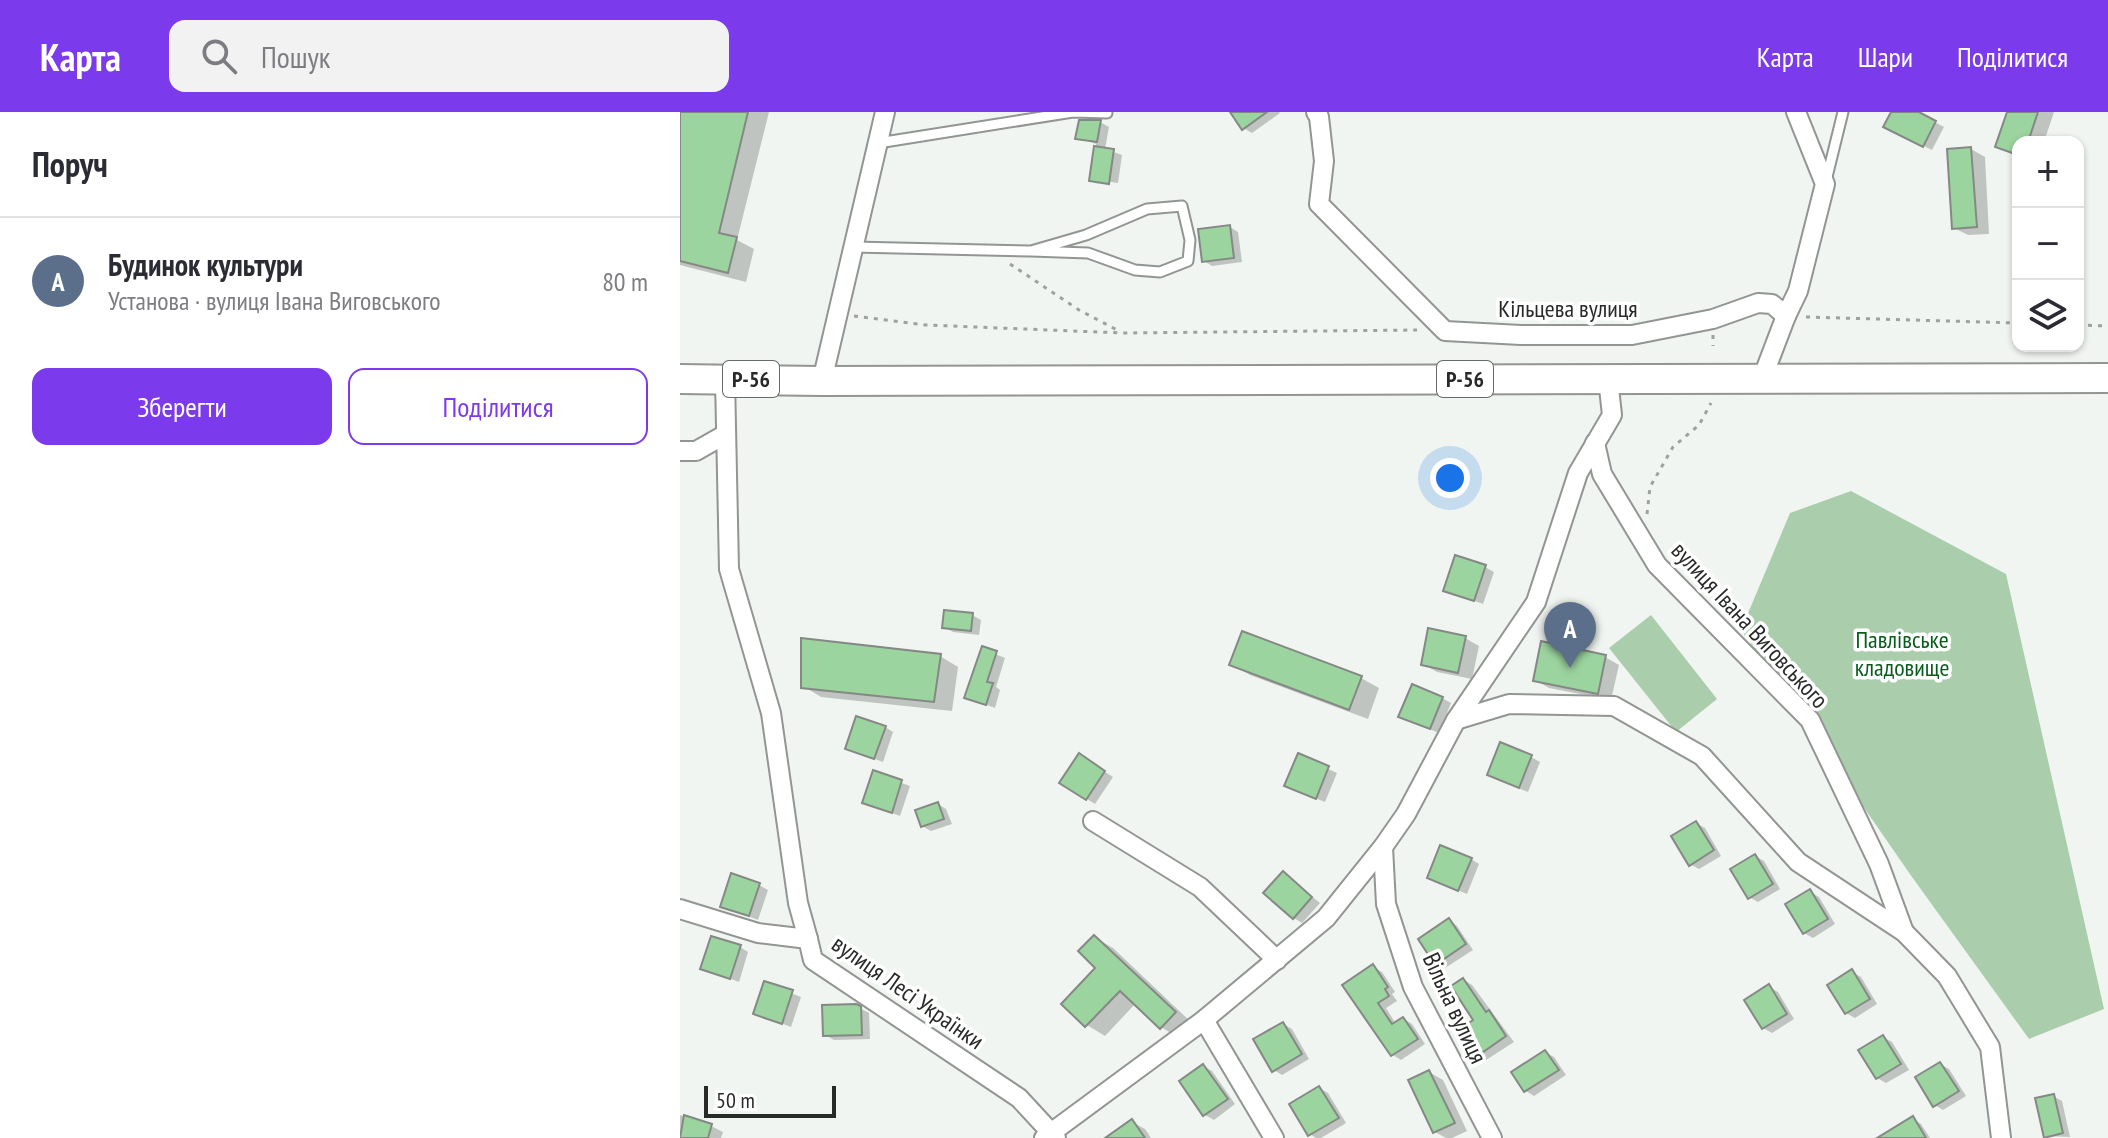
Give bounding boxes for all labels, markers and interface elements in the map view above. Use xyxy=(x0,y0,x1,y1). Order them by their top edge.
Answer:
search box xyxy=(169,20,729,92)
text: Карта xyxy=(40,32,121,81)
icon: search xyxy=(197,34,241,78)
text: Пошук xyxy=(261,37,330,76)
text: Карта xyxy=(1757,38,1814,75)
text: Шари xyxy=(1858,38,1913,75)
text: Поділитися xyxy=(1957,38,2068,75)
map controls xyxy=(2012,136,2084,352)
button: + xyxy=(2012,136,2084,208)
text: Поруч xyxy=(32,142,108,186)
button: − xyxy=(2012,208,2084,280)
text: Будинок культури xyxy=(108,245,303,284)
text: A xyxy=(51,265,65,298)
text: 80 m xyxy=(602,265,648,298)
button: layers xyxy=(2012,280,2084,352)
text: Установа · вулиця Івана Виговського xyxy=(108,284,441,317)
street label: Кільцева вулиця xyxy=(1498,293,1638,324)
road number: Р-56 xyxy=(723,361,779,397)
road number: Р-56 xyxy=(1437,361,1493,397)
button: Зберегти xyxy=(32,368,332,445)
button: Поділитися xyxy=(348,368,648,445)
your location xyxy=(1430,458,1470,498)
street label: вулиця Івана Виговського xyxy=(1665,535,1835,715)
pin: A xyxy=(1544,602,1596,668)
park label: Павлівське кладовище xyxy=(1855,624,1949,683)
street label: вулиця Лесі Українки xyxy=(826,928,990,1056)
street label: Вільна вулиця xyxy=(1416,948,1494,1068)
scale bar xyxy=(704,1082,836,1118)
text: 50 m xyxy=(716,1086,755,1114)

